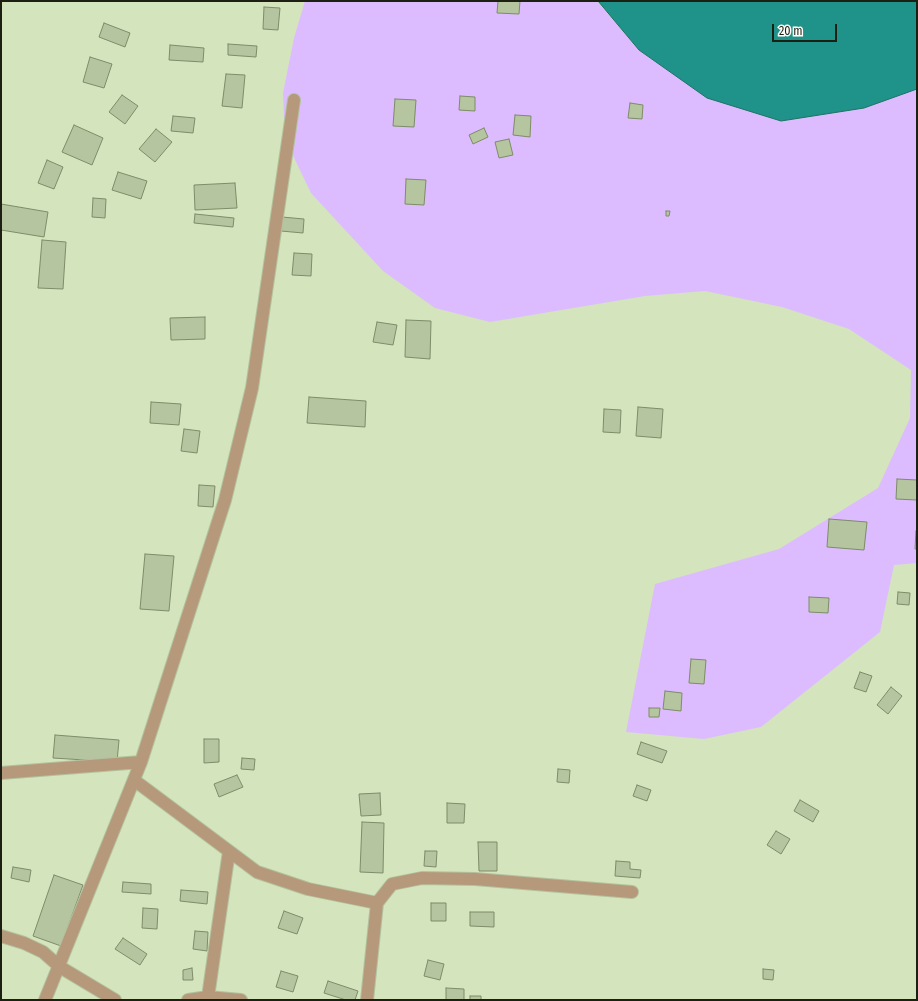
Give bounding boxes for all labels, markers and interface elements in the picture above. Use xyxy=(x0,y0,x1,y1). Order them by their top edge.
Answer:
scale bar xyxy=(774,16,839,42)
text: 20 m xyxy=(779,24,803,38)

